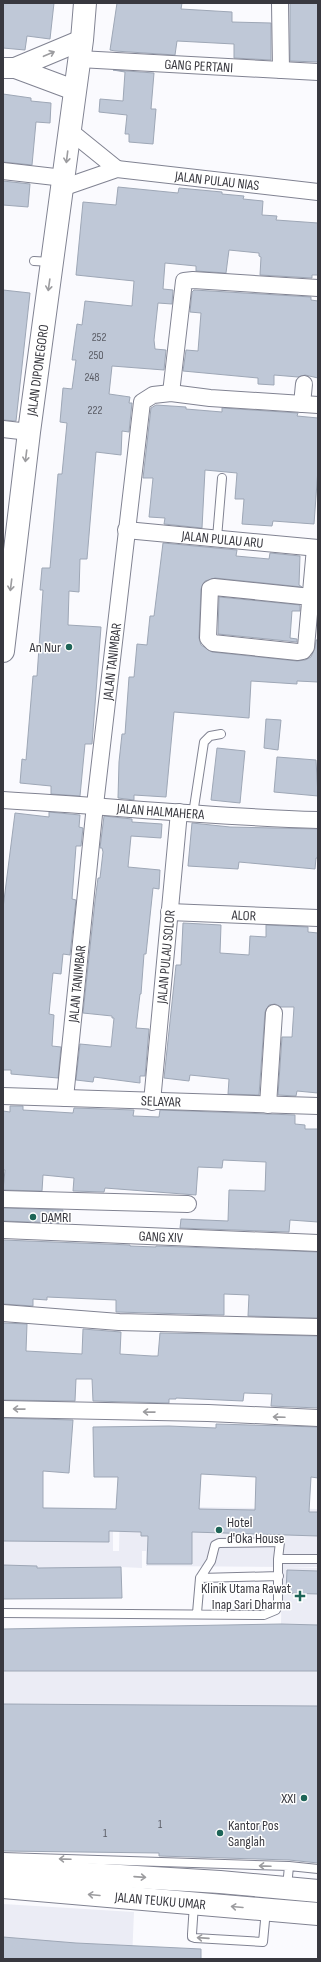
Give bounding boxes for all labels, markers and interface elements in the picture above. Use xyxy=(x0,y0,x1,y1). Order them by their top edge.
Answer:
one-way arrow xyxy=(42,50,54,57)
street label: GANG PERTANI xyxy=(164,56,233,76)
one-way arrow xyxy=(63,150,70,163)
street label: JALAN PULAU NIAS xyxy=(173,168,260,194)
one-way arrow xyxy=(45,278,53,291)
street label: JALAN DIPONEGORO xyxy=(23,323,52,418)
house number: 252 xyxy=(92,330,106,345)
house number: 250 xyxy=(88,348,104,363)
house number: 248 xyxy=(84,370,100,385)
house number: 222 xyxy=(88,403,102,418)
one-way arrow xyxy=(23,449,30,462)
street label: JALAN PULAU ARU xyxy=(180,527,264,552)
one-way arrow xyxy=(7,578,15,591)
street label: JALAN TANIMBAR xyxy=(99,621,125,702)
place label: An Nur xyxy=(29,639,61,656)
marker: An Nur xyxy=(64,642,74,652)
street label: JALAN HALMAHERA xyxy=(115,800,206,823)
street label: ALOR xyxy=(230,906,257,925)
street label: JALAN PULAU SOLOR xyxy=(153,909,179,1005)
street label: JALAN TANIMBAR xyxy=(65,944,90,1024)
street label: SELAYAR xyxy=(141,1092,182,1111)
place label: DAMRI xyxy=(41,1209,71,1226)
marker: DAMRI xyxy=(28,1212,38,1222)
street label: GANG XIV xyxy=(138,1228,184,1246)
one-way arrow xyxy=(13,1405,26,1413)
one-way arrow xyxy=(143,1408,156,1416)
one-way arrow xyxy=(273,1413,286,1420)
place label: Hotel d'Oka House xyxy=(227,1514,284,1547)
marker: Hotel d'Oka House xyxy=(214,1525,224,1535)
place label: Klinik Utama Rawat Inap Sari Dharma xyxy=(201,1580,291,1613)
marker: Klinik Utama Rawat Inap Sari Dharma xyxy=(294,1590,306,1602)
place label: XXI xyxy=(280,1790,296,1807)
marker: XXI xyxy=(299,1793,309,1803)
house number: 1 xyxy=(158,1817,163,1832)
place label: Kantor Pos Sanglah xyxy=(228,1817,279,1850)
house number: 1 xyxy=(103,1826,108,1841)
marker: Kantor Pos Sanglah xyxy=(215,1828,225,1838)
one-way arrow xyxy=(59,1855,72,1863)
one-way arrow xyxy=(259,1862,272,1869)
one-way arrow xyxy=(133,1873,146,1880)
street label: JALAN TEUKU UMAR xyxy=(113,1889,207,1913)
one-way arrow xyxy=(88,1891,101,1898)
one-way arrow xyxy=(231,1903,244,1910)
one-way arrow xyxy=(197,1935,210,1942)

